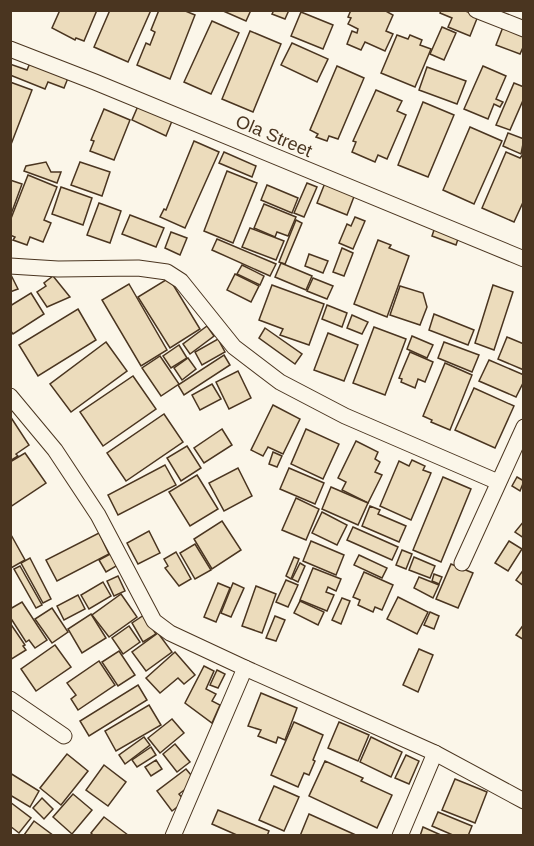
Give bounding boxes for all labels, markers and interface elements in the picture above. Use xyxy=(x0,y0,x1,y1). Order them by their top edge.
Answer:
street label: Ola Street xyxy=(233,111,315,161)

